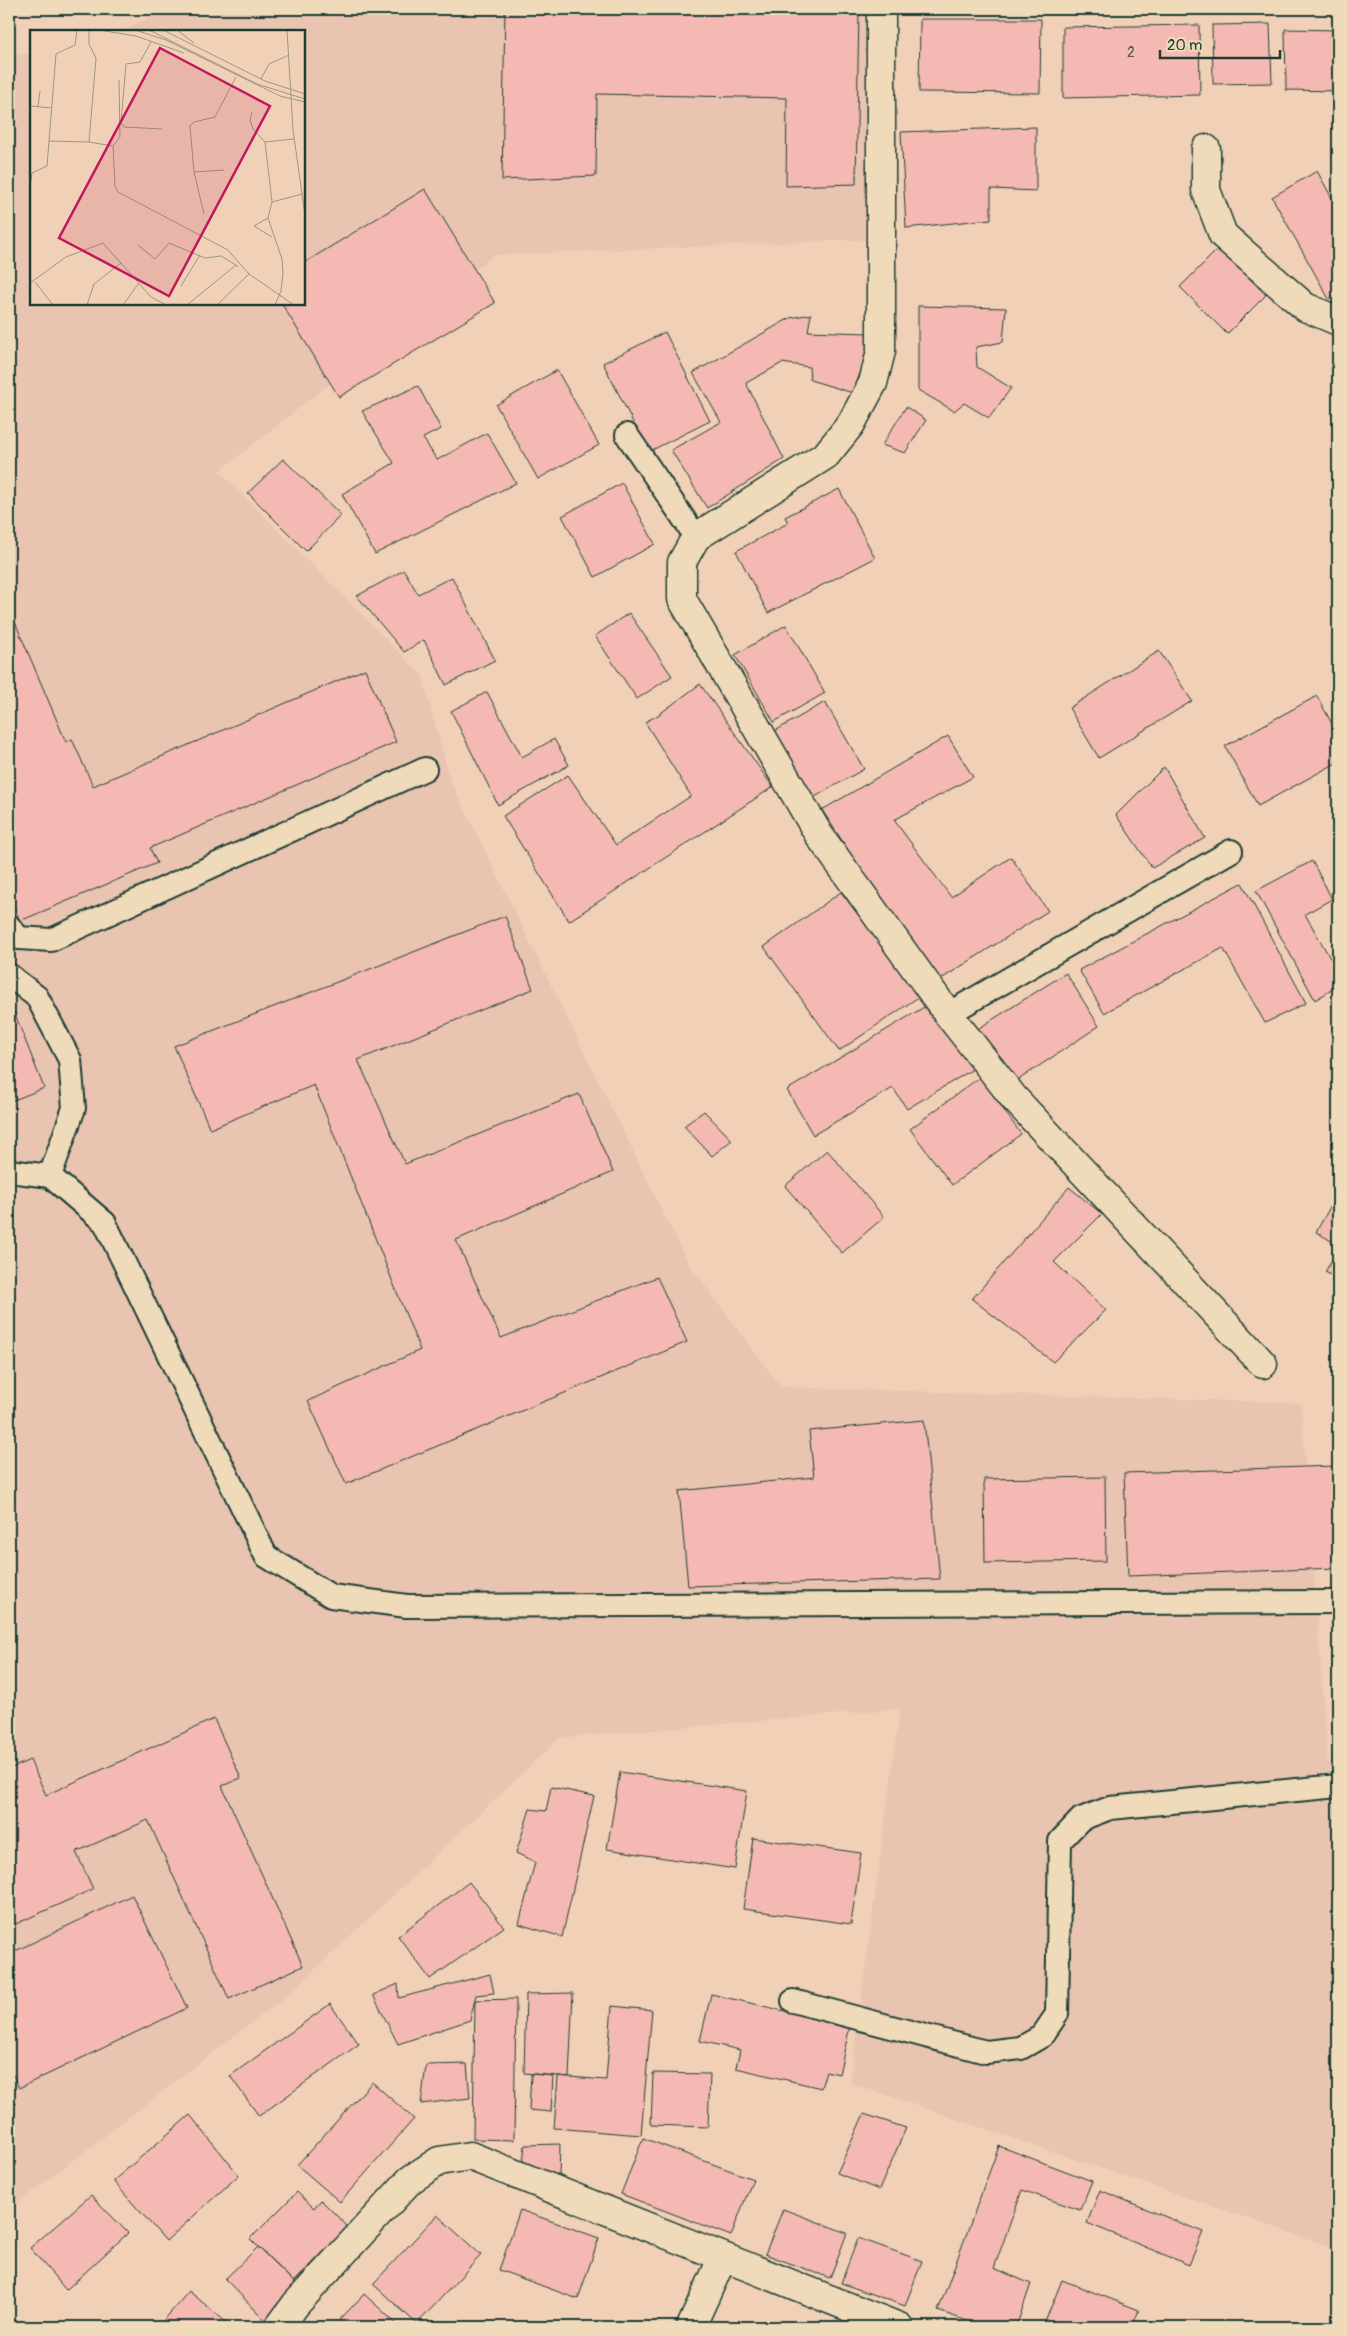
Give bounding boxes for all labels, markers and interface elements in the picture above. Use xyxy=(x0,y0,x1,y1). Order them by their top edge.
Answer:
scale bar xyxy=(1160,28,1280,60)
inset map xyxy=(30,30,305,305)
text: 20 m xyxy=(1167,36,1202,55)
house number: 2 xyxy=(1127,44,1135,61)

